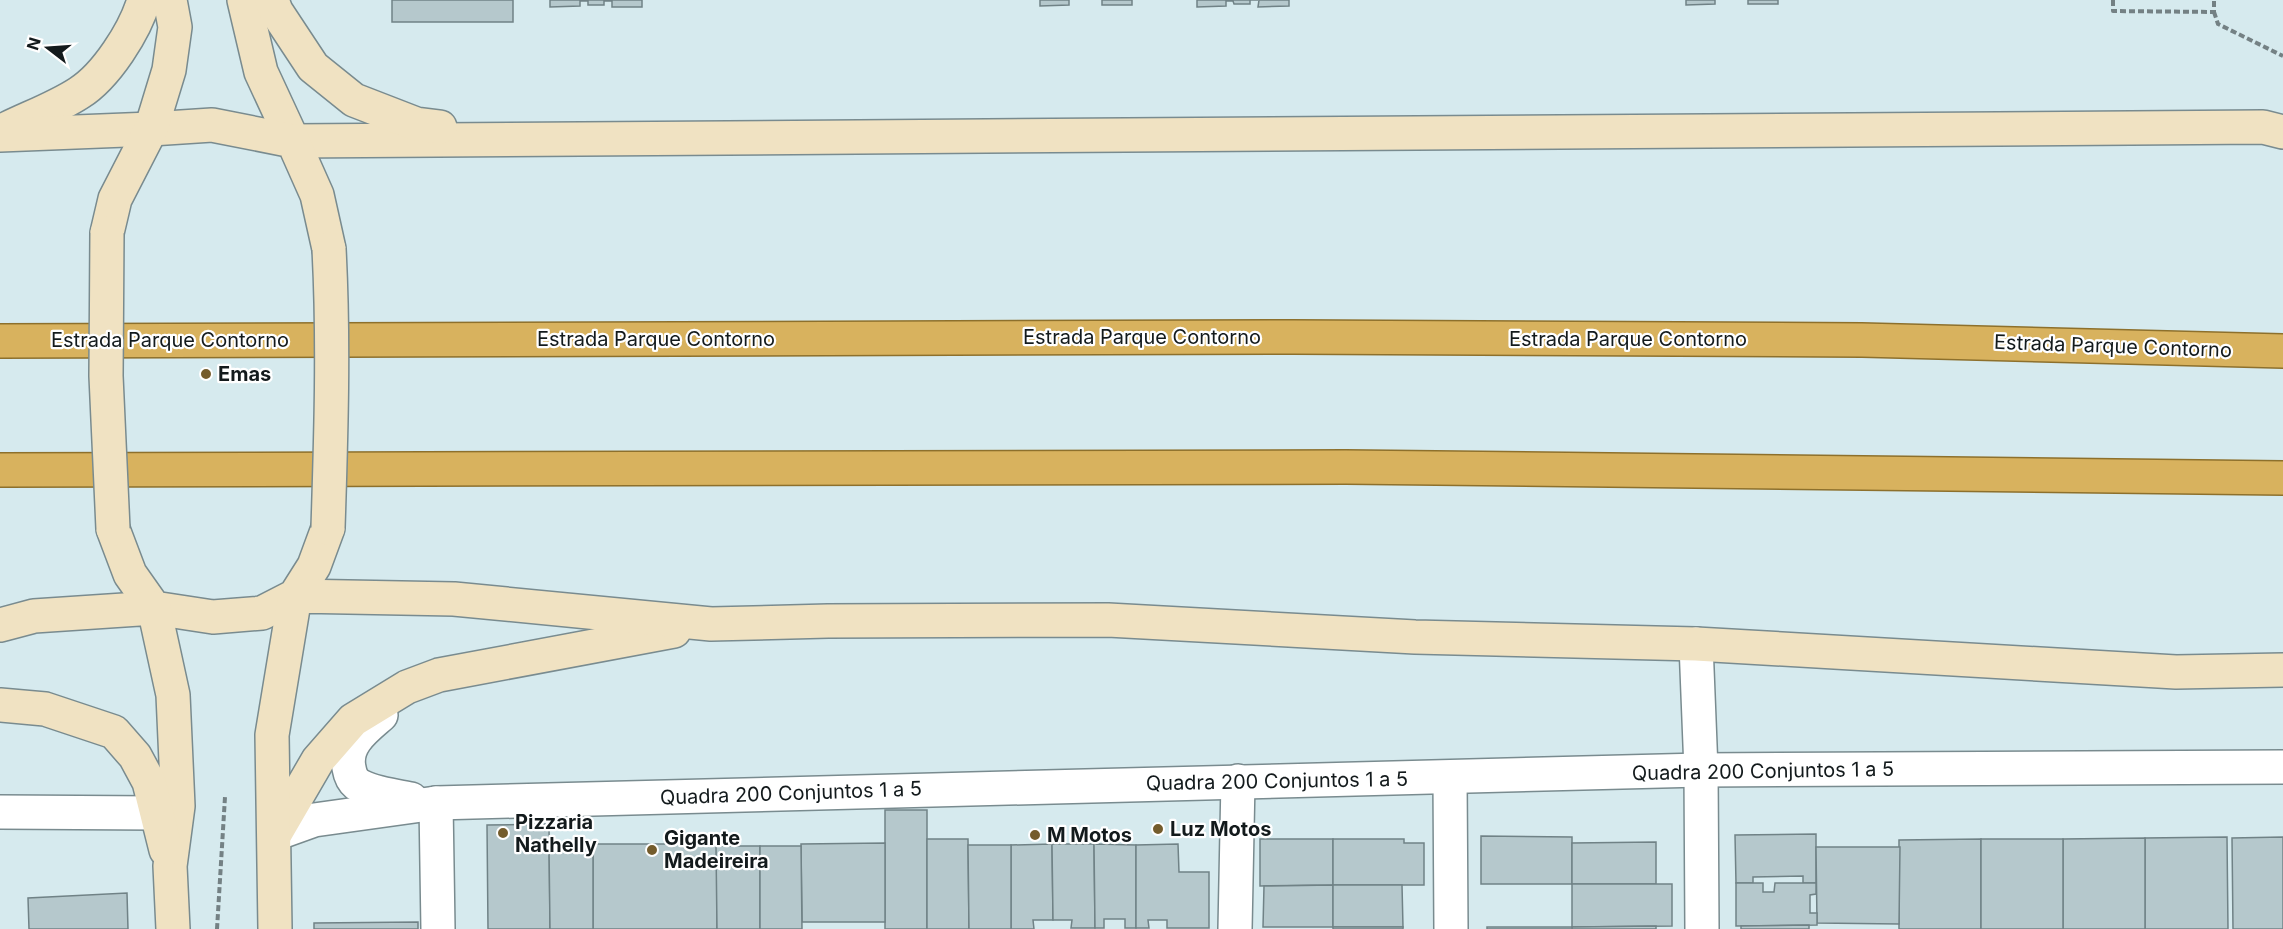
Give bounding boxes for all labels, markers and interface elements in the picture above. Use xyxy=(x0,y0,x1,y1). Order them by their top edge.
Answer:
north arrow xyxy=(18,18,78,78)
text: N xyxy=(22,35,45,52)
street label: Estrada Parque Contorno xyxy=(1023,325,1261,349)
street label: Estrada Parque Contorno xyxy=(537,327,775,351)
street label: Estrada Parque Contorno xyxy=(1509,327,1747,351)
street label: Estrada Parque Contorno xyxy=(51,328,289,352)
street label: Estrada Parque Contorno xyxy=(1994,330,2232,362)
place label: Emas xyxy=(218,362,271,386)
marker: Emas xyxy=(199,367,213,381)
street label: Quadra 200 Conjuntos 1 a 5 xyxy=(1632,757,1894,785)
street label: Quadra 200 Conjuntos 1 a 5 xyxy=(1146,767,1408,795)
street label: Quadra 200 Conjuntos 1 a 5 xyxy=(660,776,922,810)
place label: Pizzaria Nathelly xyxy=(515,810,597,857)
place label: Luz Motos xyxy=(1170,817,1271,841)
marker: Luz Motos xyxy=(1151,822,1165,836)
place label: M Motos xyxy=(1047,823,1132,847)
marker: Pizzaria Nathelly xyxy=(496,826,510,840)
place label: Gigante Madeireira xyxy=(664,826,769,873)
marker: M Motos xyxy=(1028,828,1042,842)
marker: Gigante Madeireira xyxy=(645,843,659,857)

